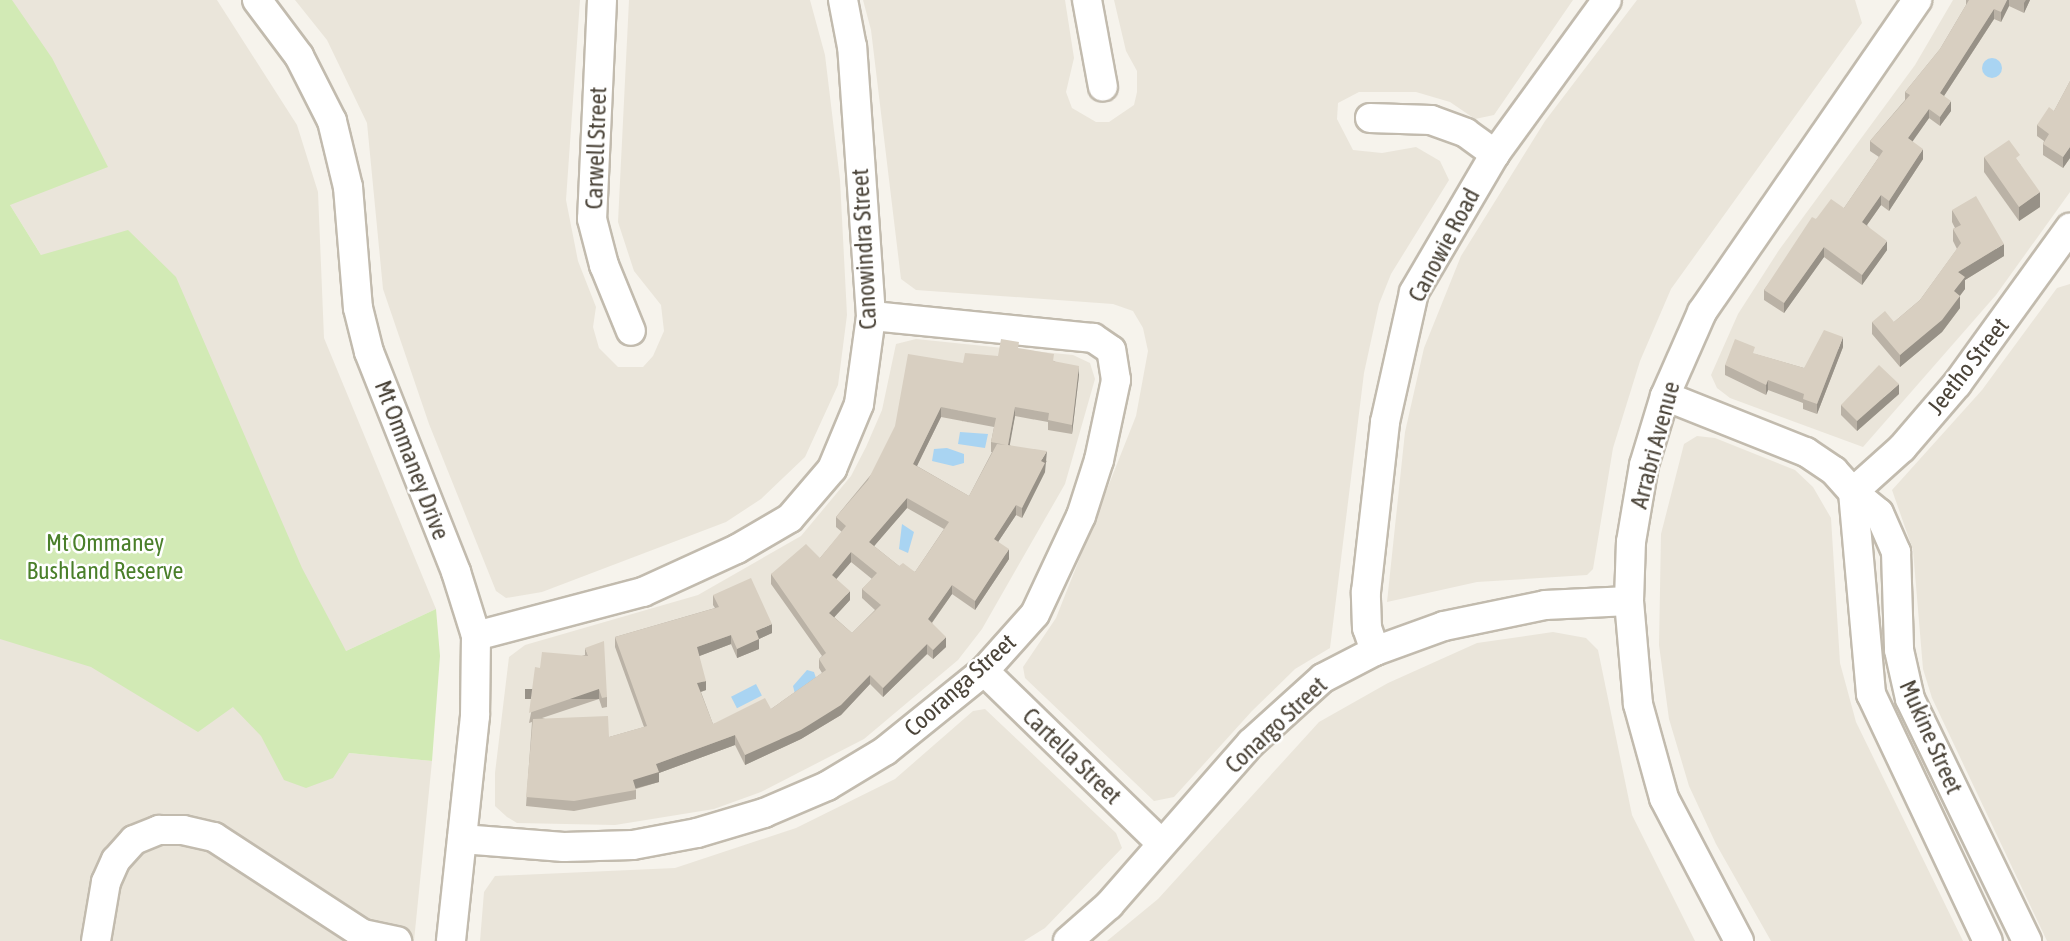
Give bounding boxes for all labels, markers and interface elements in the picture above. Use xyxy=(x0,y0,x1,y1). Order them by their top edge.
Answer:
street label: Carwell Street xyxy=(579,86,613,210)
street label: Canowindra Street xyxy=(845,168,883,330)
street label: Canowie Road xyxy=(1402,183,1486,307)
street label: Jeetho Street xyxy=(1921,312,2015,420)
street label: Mt Ommaney Drive xyxy=(368,376,456,544)
street label: Arrabri Avenue xyxy=(1624,378,1686,512)
park label: Mt Ommaney Bushland Reserve xyxy=(27,529,183,585)
street label: Cooranga Street xyxy=(898,628,1022,742)
street label: Conargo Street xyxy=(1219,671,1333,779)
street label: Mukine Street xyxy=(1893,676,1969,798)
street label: Cartella Street xyxy=(1017,702,1127,810)

